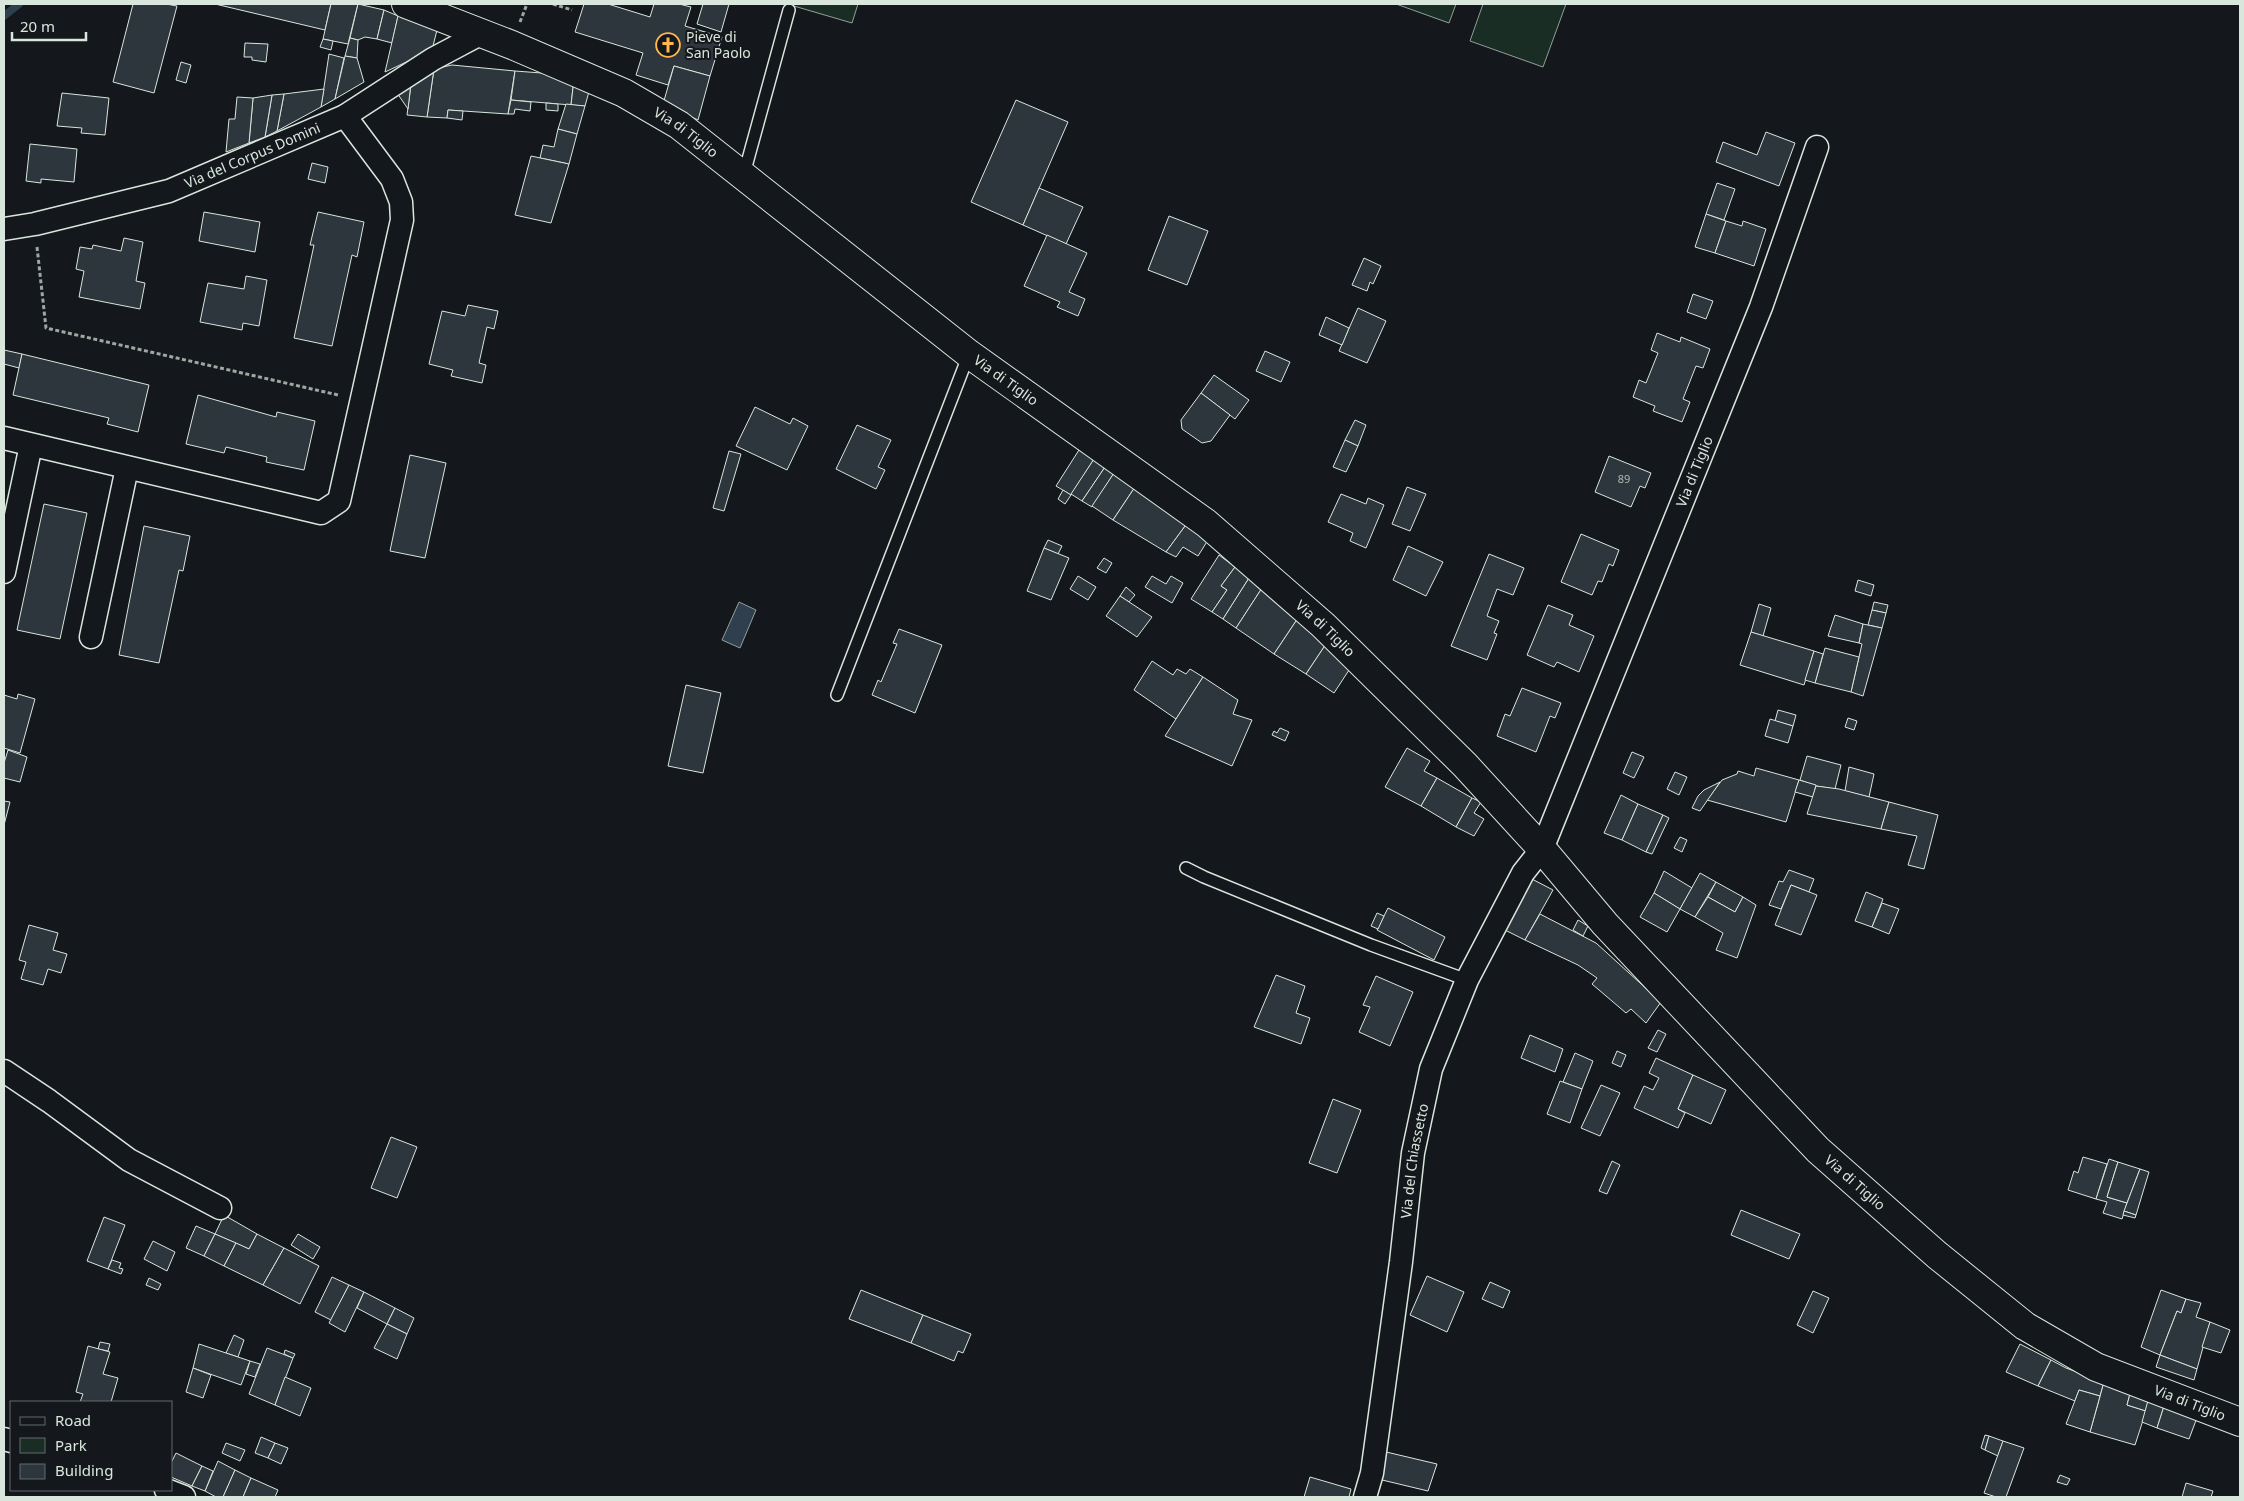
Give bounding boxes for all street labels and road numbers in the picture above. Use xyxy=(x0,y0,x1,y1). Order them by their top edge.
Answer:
street label: Via di Tiglio xyxy=(650,102,722,161)
street label: Via del Corpus Domini xyxy=(181,118,323,192)
street label: Via di Tiglio xyxy=(970,350,1042,409)
street label: Via di Tiglio xyxy=(1671,433,1717,510)
street label: Via di Tiglio xyxy=(1292,595,1360,661)
street label: Via del Chiassetto xyxy=(1396,1102,1432,1219)
street label: Via di Tiglio xyxy=(1821,1150,1890,1214)
street label: Via di Tiglio xyxy=(2151,1380,2229,1425)

